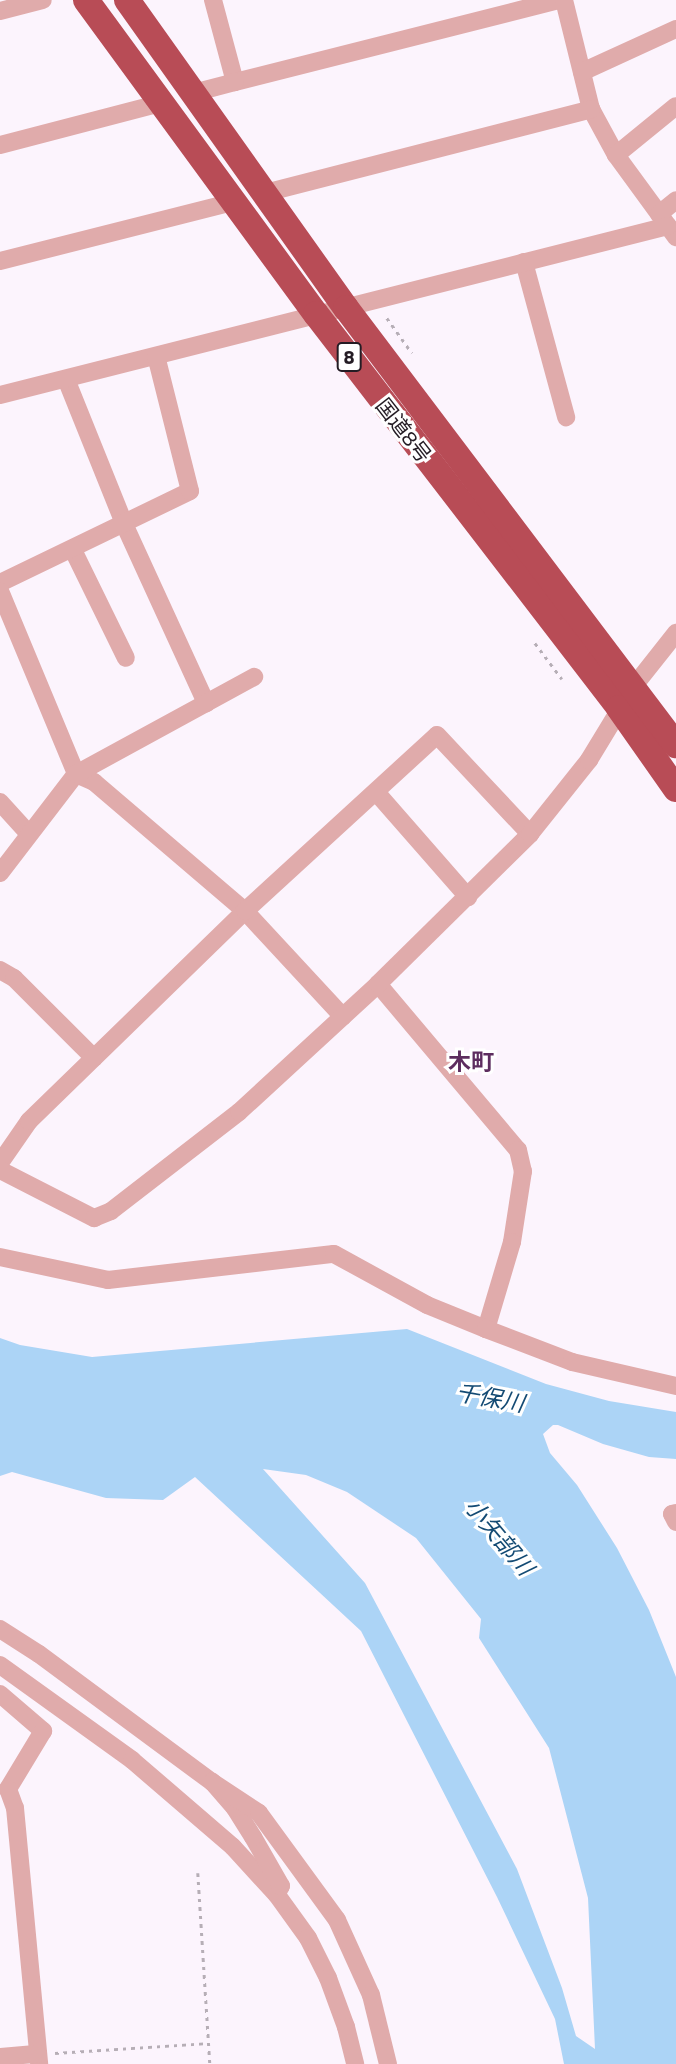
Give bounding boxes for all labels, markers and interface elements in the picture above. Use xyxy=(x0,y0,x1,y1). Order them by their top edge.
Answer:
road number: 8 xyxy=(335,342,363,372)
street label: 国道8号 xyxy=(371,393,437,467)
district label: 木町 xyxy=(448,1048,494,1076)
water label: 千保川 xyxy=(454,1378,526,1418)
water label: 小矢部川 xyxy=(459,1493,539,1581)

